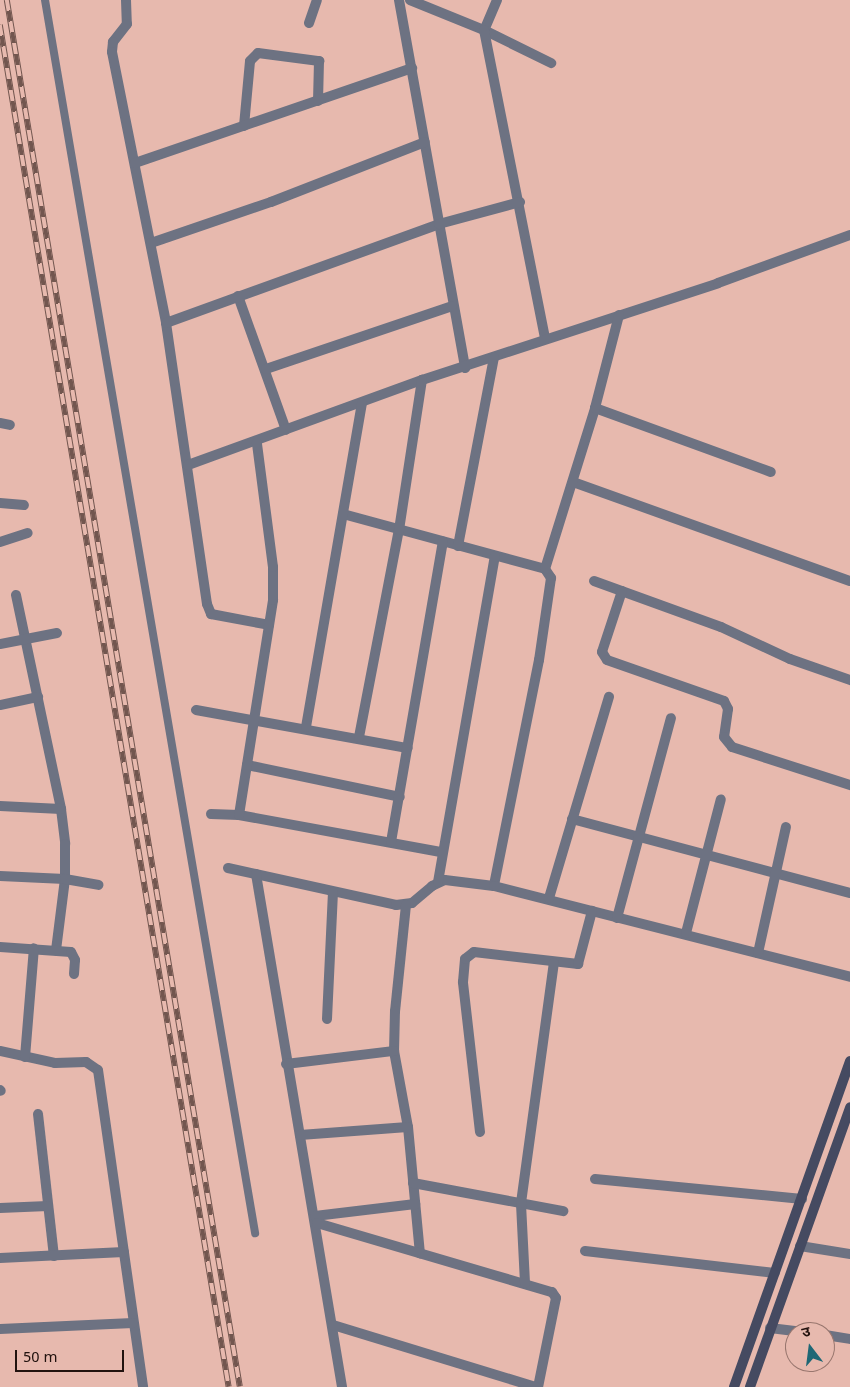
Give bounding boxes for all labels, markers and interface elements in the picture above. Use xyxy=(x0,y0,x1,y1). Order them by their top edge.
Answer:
north arrow xyxy=(785,1322,835,1372)
text: उ xyxy=(800,1323,813,1343)
scale bar xyxy=(18,1340,126,1372)
text: 50 m xyxy=(23,1349,57,1368)

